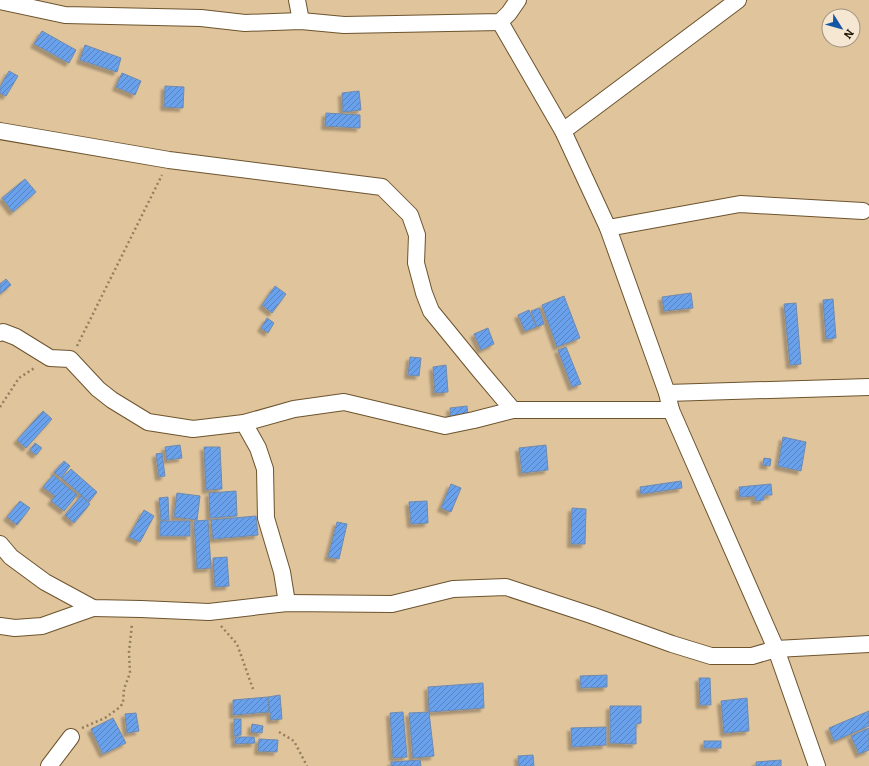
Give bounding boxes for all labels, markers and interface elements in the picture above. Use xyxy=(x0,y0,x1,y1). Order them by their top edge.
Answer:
north arrow xyxy=(821,8,861,48)
text: N xyxy=(841,26,856,41)

